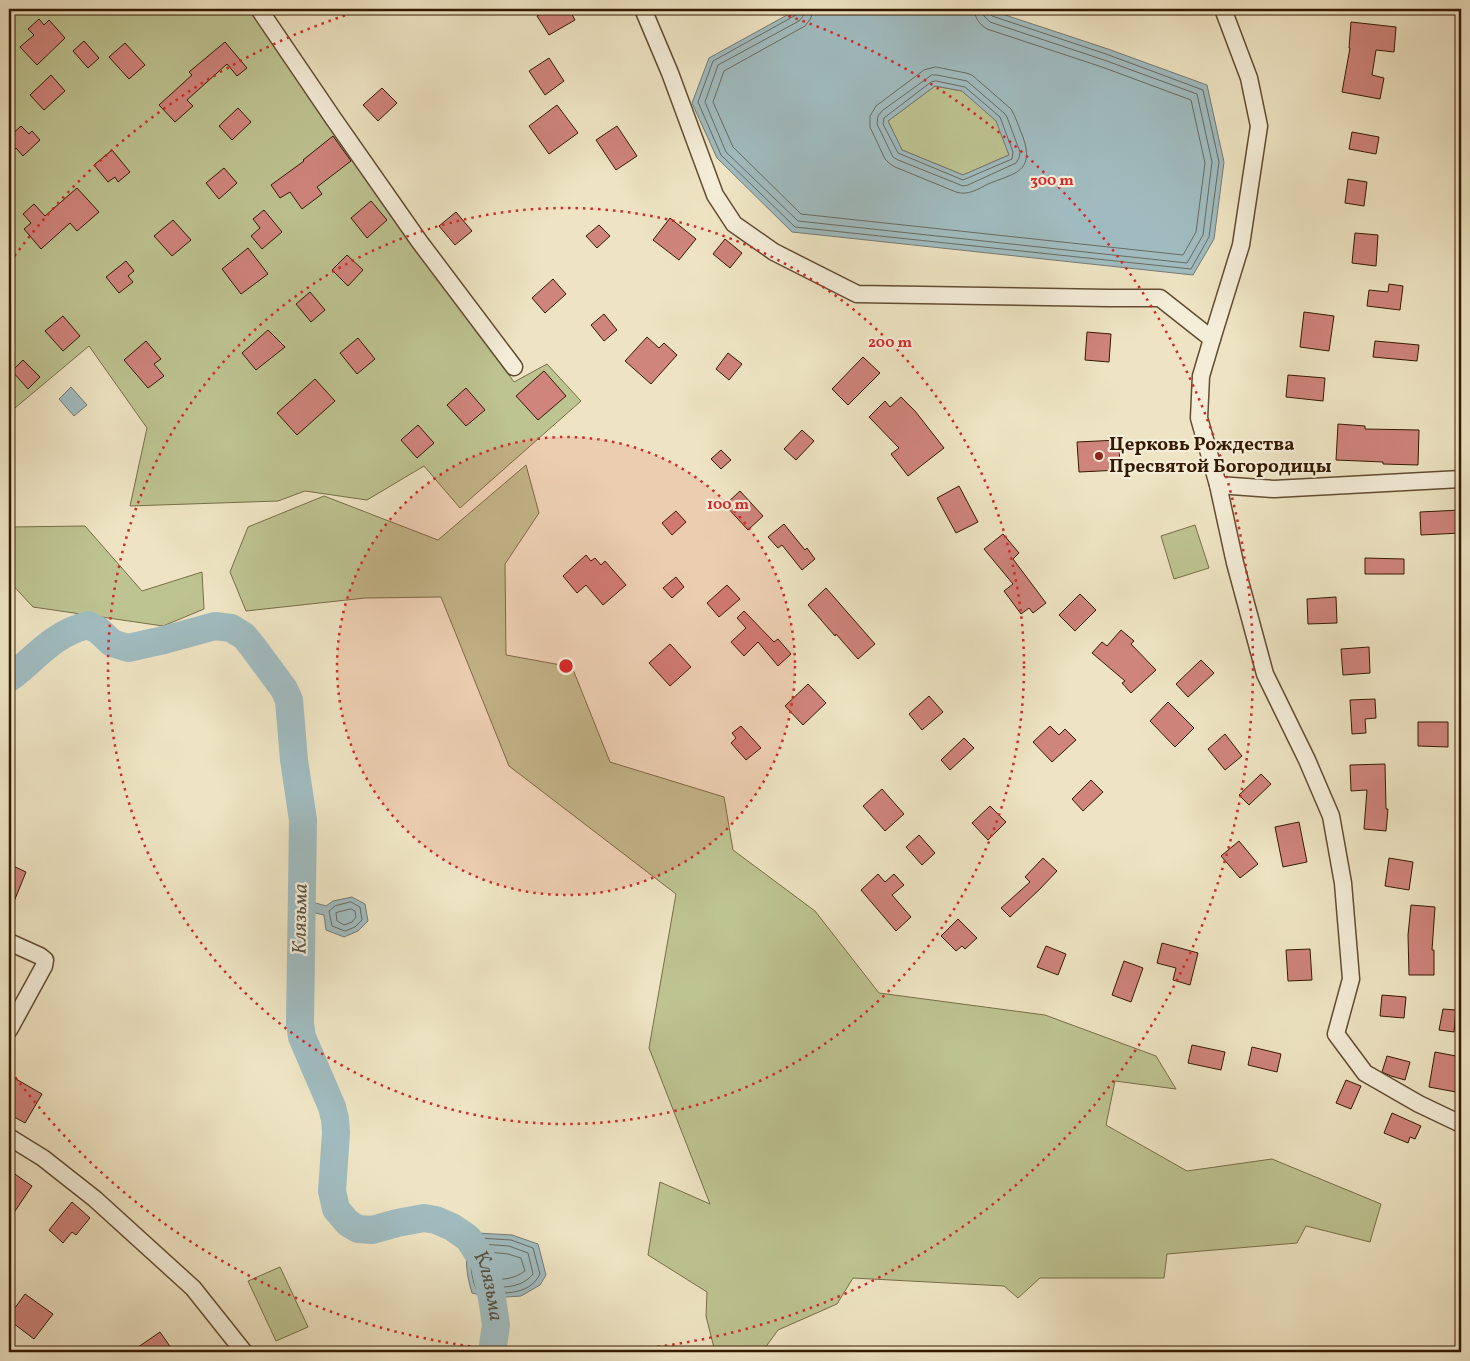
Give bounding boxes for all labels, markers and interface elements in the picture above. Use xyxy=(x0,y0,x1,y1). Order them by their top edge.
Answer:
text: 300 m xyxy=(1030,171,1074,192)
text: 200 m xyxy=(868,333,912,354)
place label: Церковь Рождества Пресвятой Богородицы xyxy=(1109,432,1332,480)
marker: Церковь Рождества Пресвятой Богородицы xyxy=(1093,450,1105,462)
text: 100 m xyxy=(707,495,750,516)
centre of rings xyxy=(557,657,575,675)
water label: Клязьма xyxy=(286,883,316,955)
water label: Клязьма xyxy=(466,1245,509,1323)

